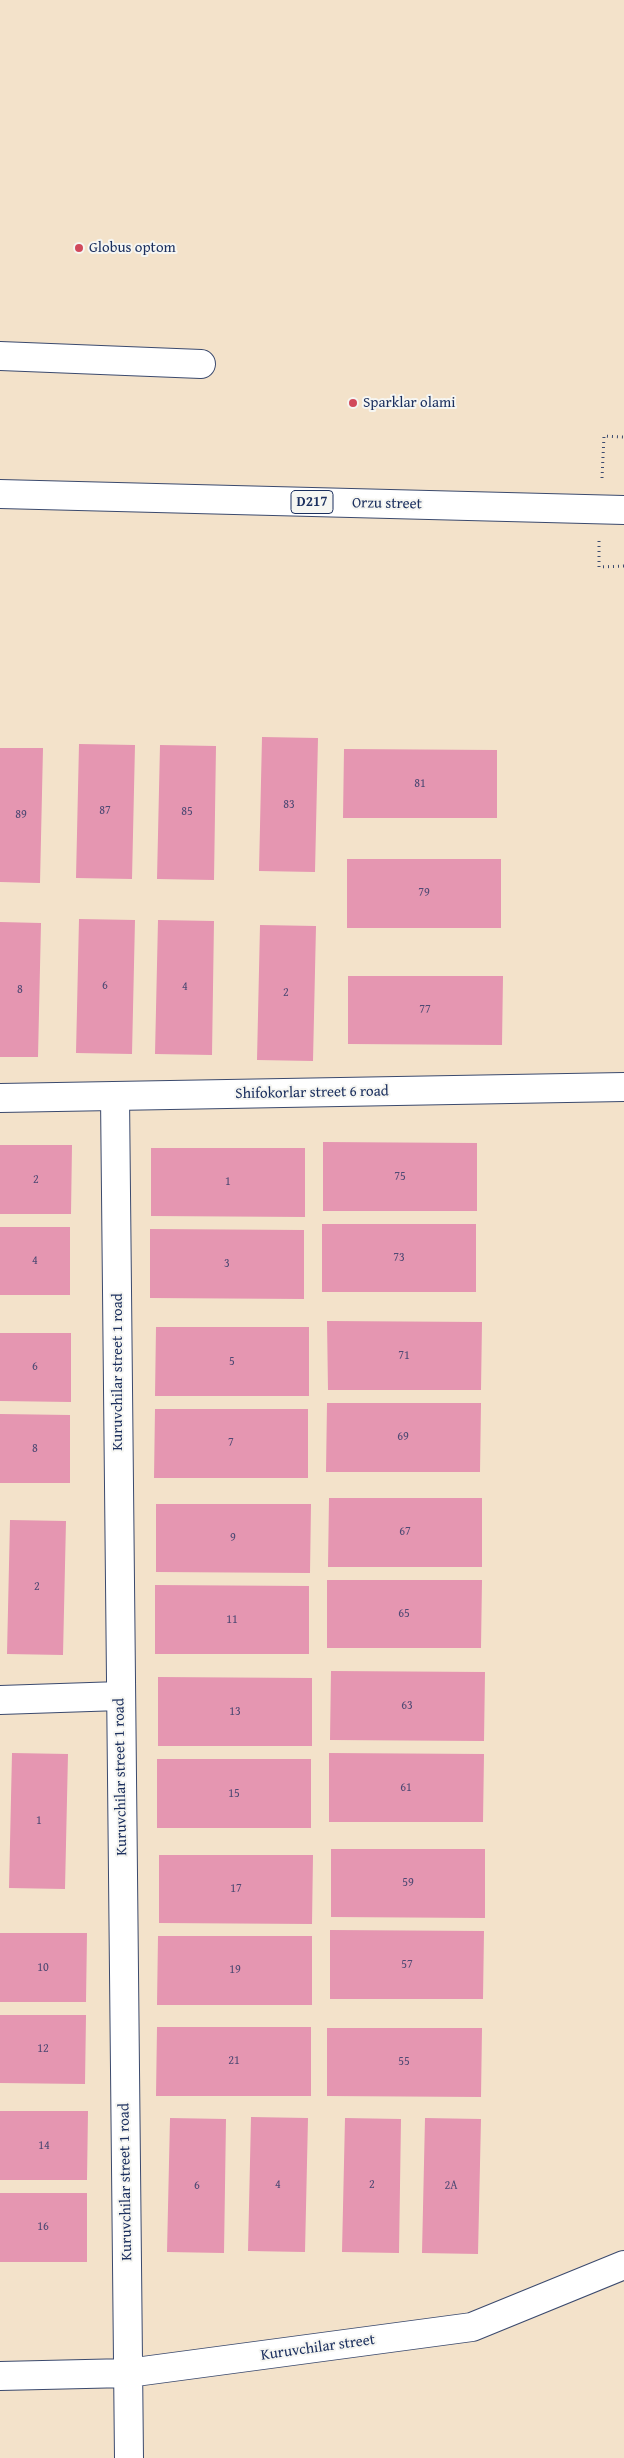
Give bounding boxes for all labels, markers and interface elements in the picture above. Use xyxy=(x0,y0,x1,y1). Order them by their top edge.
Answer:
place label: Globus optom xyxy=(89,239,176,257)
marker: Globus optom xyxy=(73,242,85,254)
place label: Sparklar olami xyxy=(363,394,456,412)
marker: Sparklar olami xyxy=(347,397,359,409)
road number: D217 xyxy=(291,491,333,514)
street label: Orzu street xyxy=(352,494,422,514)
house number: 81 xyxy=(414,777,426,791)
house number: 83 xyxy=(283,798,295,812)
house number: 87 xyxy=(99,804,111,818)
house number: 85 xyxy=(181,805,193,819)
house number: 89 xyxy=(15,808,27,822)
house number: 79 xyxy=(418,886,430,900)
house number: 6 xyxy=(102,979,108,993)
house number: 4 xyxy=(182,980,188,994)
house number: 8 xyxy=(17,983,23,997)
house number: 2 xyxy=(283,986,289,1000)
house number: 77 xyxy=(419,1003,431,1017)
street label: Shifokorlar street 6 road xyxy=(235,1083,389,1103)
house number: 75 xyxy=(394,1170,406,1184)
house number: 2 xyxy=(33,1173,39,1187)
house number: 1 xyxy=(225,1175,231,1189)
house number: 73 xyxy=(393,1251,405,1265)
house number: 4 xyxy=(32,1254,38,1268)
house number: 3 xyxy=(224,1257,230,1271)
street label: Kuruvchilar street 1 road xyxy=(109,1293,127,1451)
house number: 71 xyxy=(398,1349,410,1363)
house number: 5 xyxy=(229,1355,235,1369)
house number: 6 xyxy=(32,1360,38,1374)
house number: 69 xyxy=(397,1430,409,1444)
house number: 7 xyxy=(228,1436,234,1450)
house number: 8 xyxy=(32,1442,38,1456)
house number: 67 xyxy=(399,1525,411,1539)
house number: 9 xyxy=(230,1531,236,1545)
house number: 2 xyxy=(34,1580,40,1594)
house number: 65 xyxy=(398,1607,410,1621)
house number: 11 xyxy=(226,1613,238,1627)
street label: Kuruvchilar street 1 road xyxy=(111,1698,131,1856)
house number: 63 xyxy=(401,1699,413,1713)
house number: 13 xyxy=(229,1705,241,1719)
house number: 61 xyxy=(400,1781,412,1795)
house number: 15 xyxy=(228,1787,240,1801)
house number: 1 xyxy=(36,1814,42,1828)
house number: 59 xyxy=(402,1876,414,1890)
house number: 17 xyxy=(230,1882,242,1896)
house number: 57 xyxy=(401,1958,413,1972)
house number: 10 xyxy=(37,1961,49,1975)
house number: 19 xyxy=(229,1963,241,1977)
house number: 12 xyxy=(37,2042,49,2056)
house number: 21 xyxy=(228,2054,240,2068)
house number: 55 xyxy=(398,2055,410,2069)
street label: Kuruvchilar street 1 road xyxy=(116,2103,136,2261)
house number: 14 xyxy=(38,2139,50,2153)
house number: 4 xyxy=(275,2178,281,2192)
house number: 2 xyxy=(369,2178,375,2192)
house number: 6 xyxy=(194,2179,200,2193)
house number: 2A xyxy=(444,2179,458,2193)
house number: 16 xyxy=(37,2220,49,2234)
street label: Kuruvchilar street xyxy=(260,2331,376,2365)

